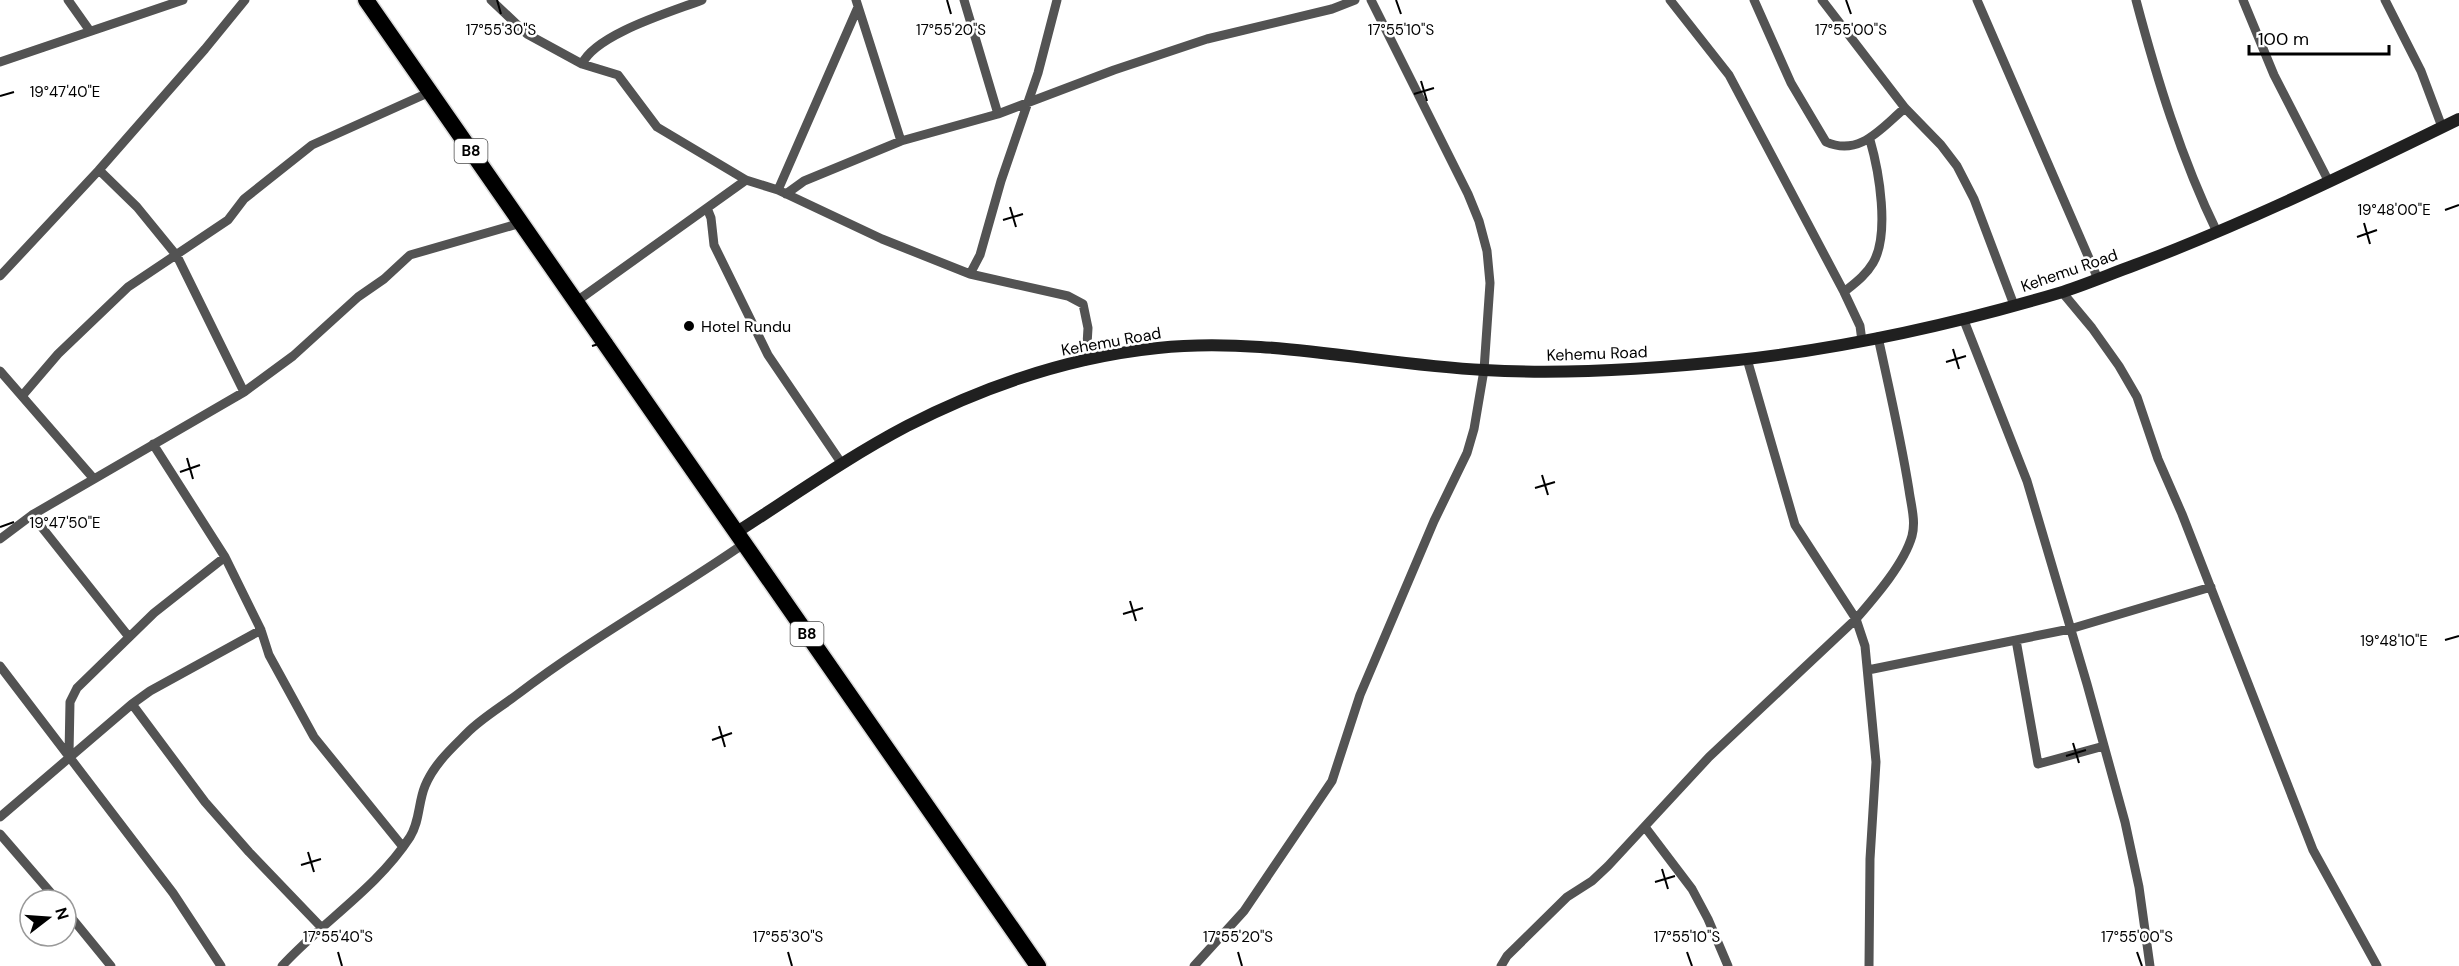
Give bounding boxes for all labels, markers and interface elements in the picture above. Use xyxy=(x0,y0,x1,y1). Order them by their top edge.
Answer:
scale bar xyxy=(2249,18,2388,56)
text: 17°55'30"S xyxy=(466,20,537,40)
text: 17°55'20"S xyxy=(916,20,986,40)
text: 17°55'10"S xyxy=(1368,20,1434,40)
text: 17°55'00"S xyxy=(1815,20,1887,40)
text: 100 m xyxy=(2258,27,2309,51)
text: 19°47'40"E xyxy=(30,82,100,102)
road number: B8 xyxy=(454,139,488,163)
text: 19°48'00"E xyxy=(2357,200,2431,220)
street label: Kehemu Road xyxy=(2018,244,2120,297)
place label: Hotel Rundu xyxy=(701,316,791,337)
marker: Hotel Rundu xyxy=(682,319,696,333)
street label: Kehemu Road xyxy=(1059,322,1163,361)
street label: Kehemu Road xyxy=(1546,341,1648,366)
text: 19°47'50"E xyxy=(30,513,101,533)
road number: B8 xyxy=(790,622,824,646)
text: 19°48'10"E xyxy=(2360,631,2428,651)
north arrow xyxy=(18,888,78,948)
text: N xyxy=(50,905,74,922)
text: 17°55'40"S xyxy=(303,927,373,947)
text: 17°55'30"S xyxy=(753,927,824,947)
text: 17°55'20"S xyxy=(1203,927,1273,947)
text: 17°55'10"S xyxy=(1654,927,1720,947)
text: 17°55'00"S xyxy=(2101,927,2173,947)

